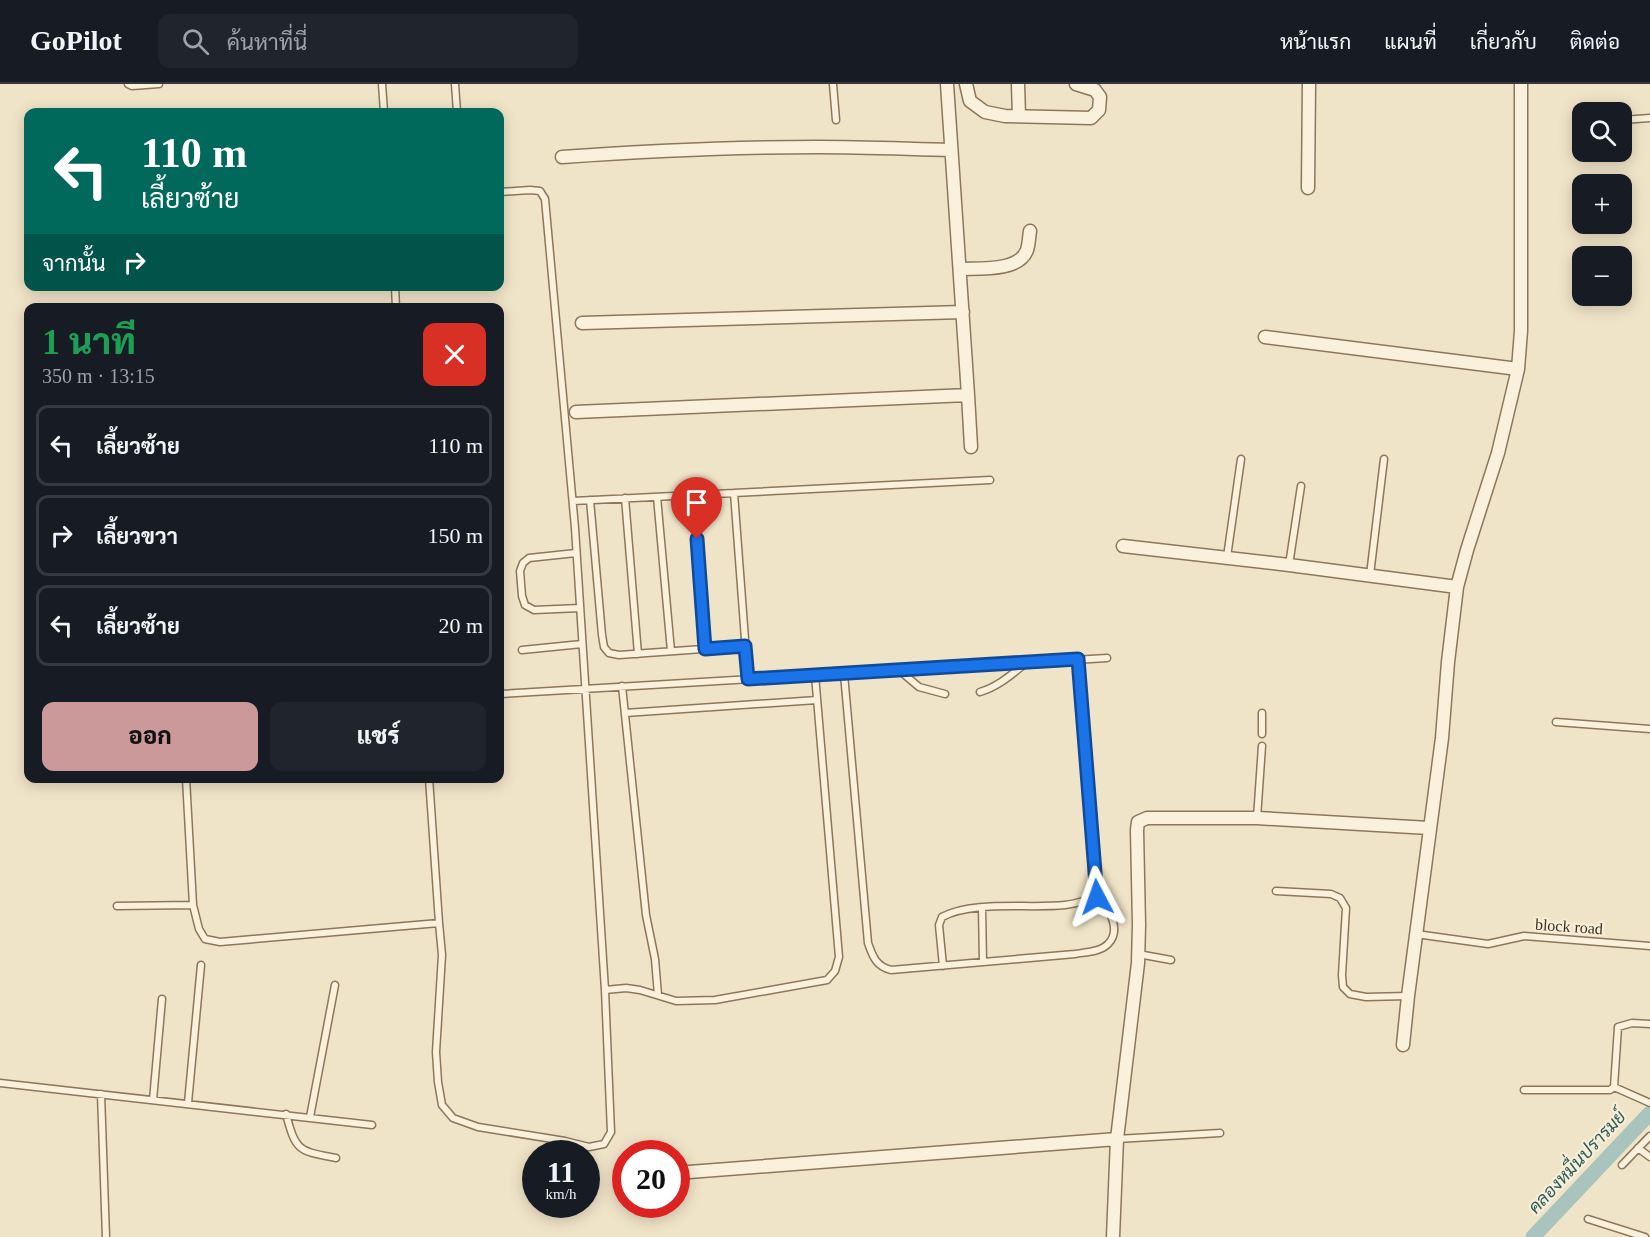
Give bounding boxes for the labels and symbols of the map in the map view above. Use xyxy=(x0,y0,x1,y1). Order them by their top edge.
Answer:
pin xyxy=(671,477,722,539)
position arrow xyxy=(1065,865,1129,929)
street label: block road xyxy=(1534,916,1603,937)
water label: คลองหมื่นปรารมย์ xyxy=(1520,1100,1632,1218)
speed limit sign: 20 xyxy=(612,1140,690,1218)

